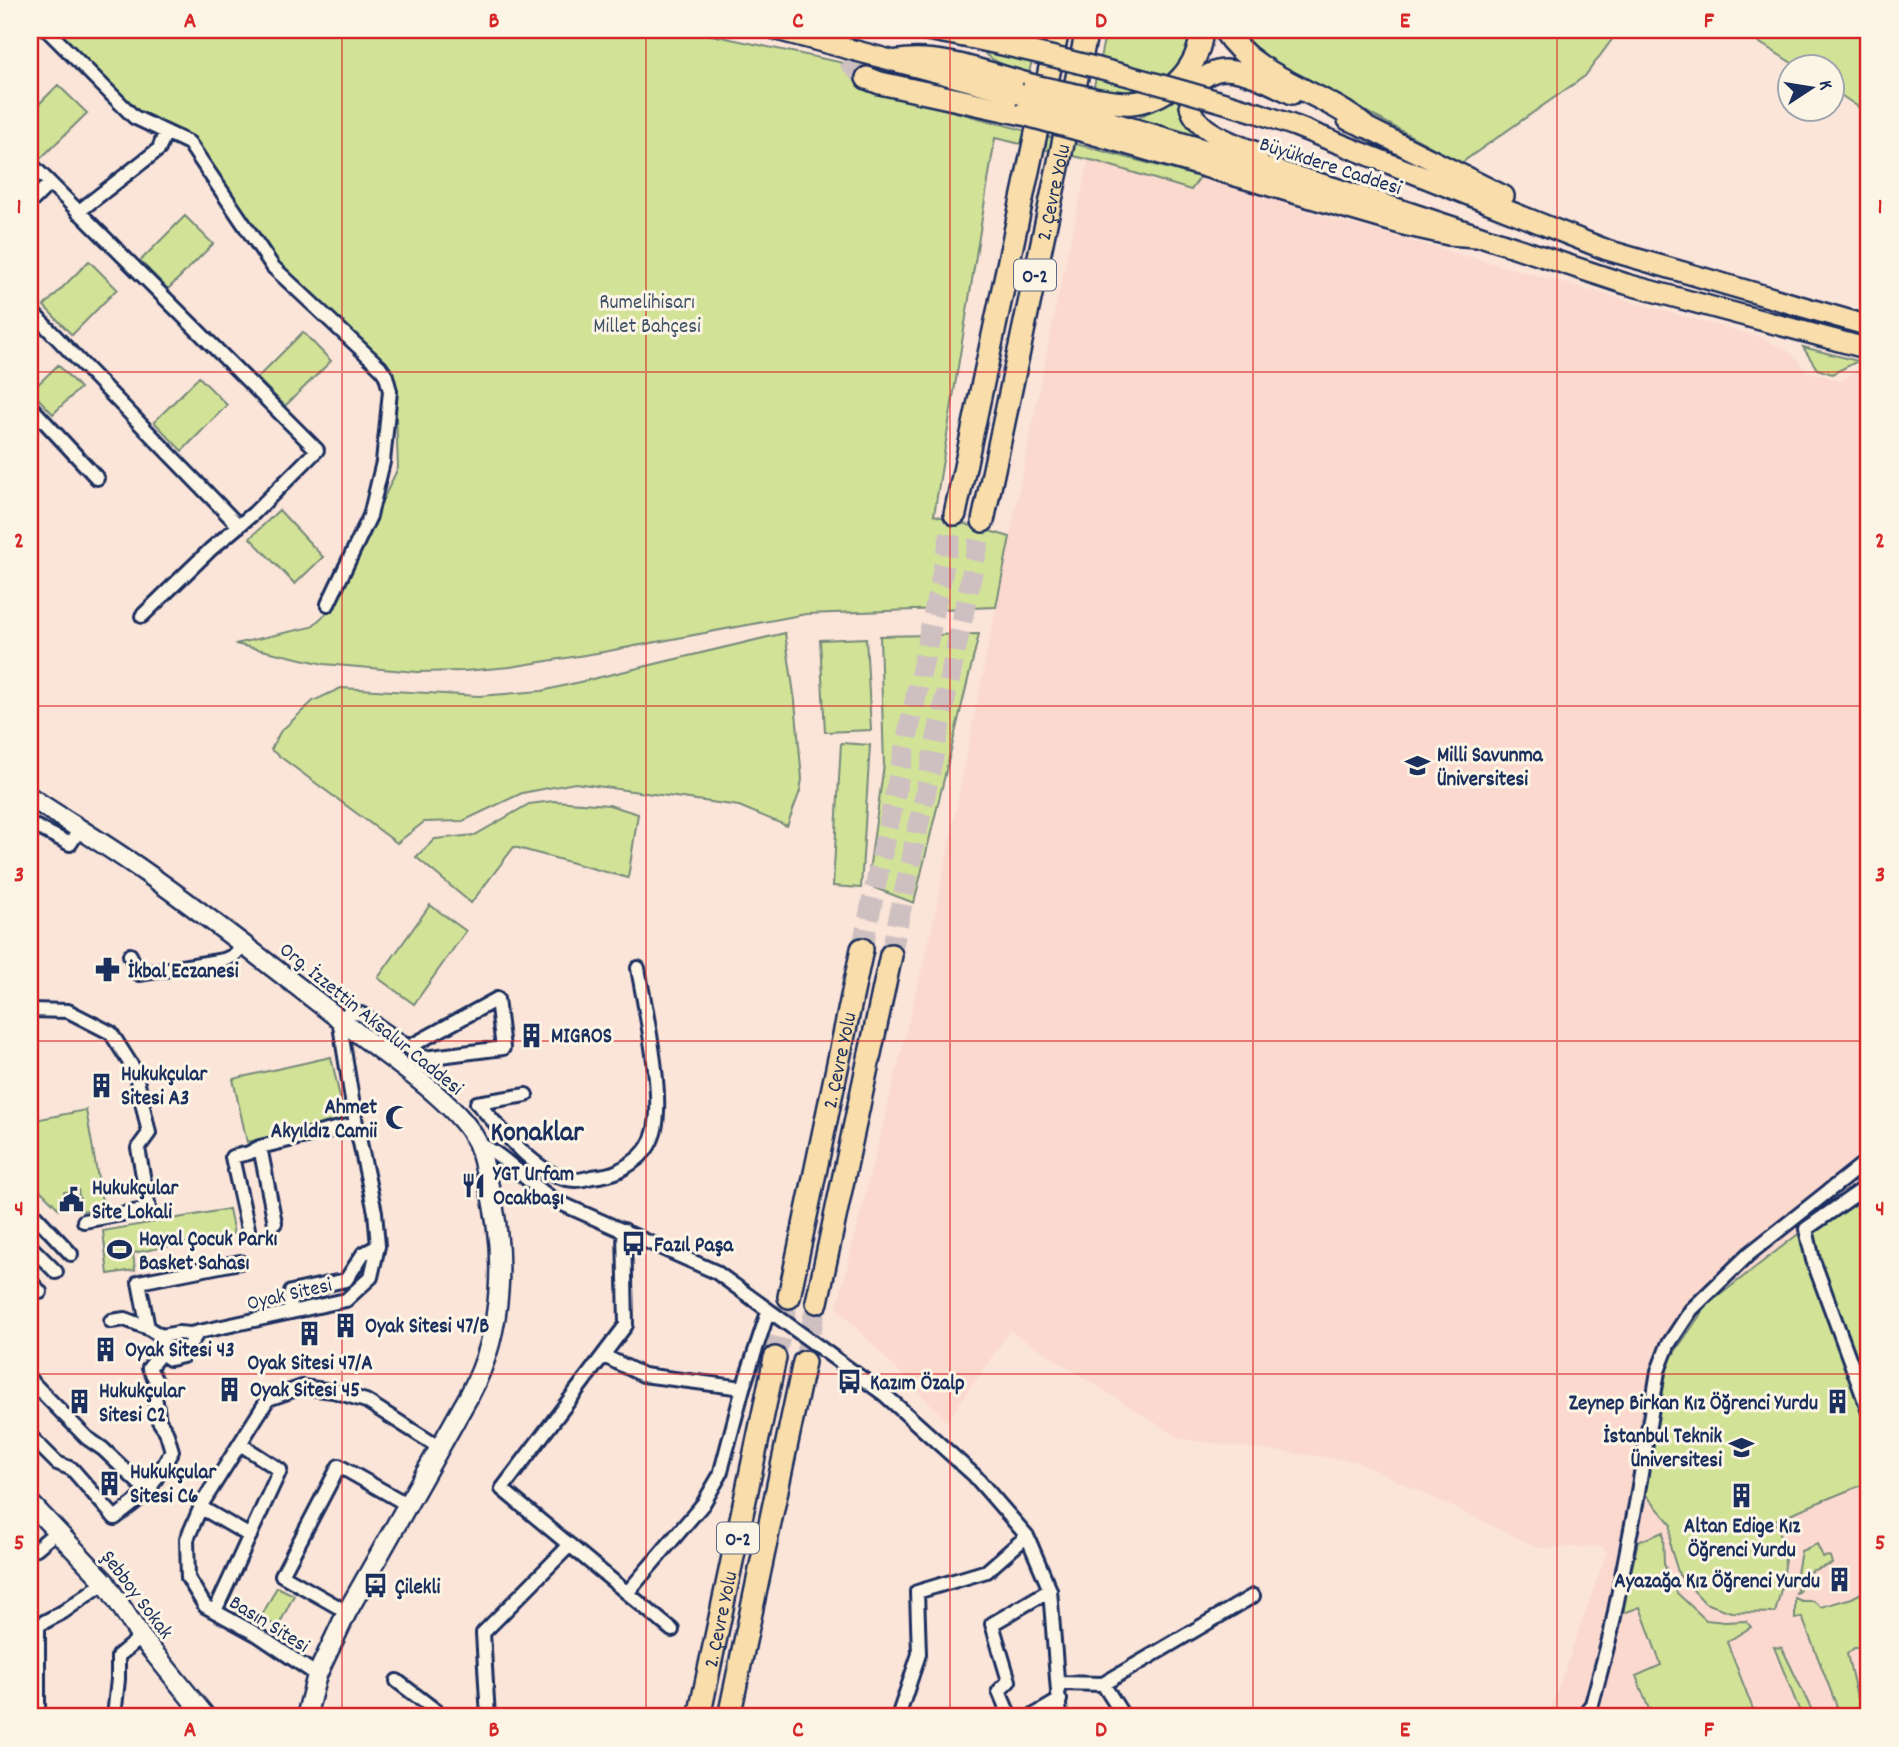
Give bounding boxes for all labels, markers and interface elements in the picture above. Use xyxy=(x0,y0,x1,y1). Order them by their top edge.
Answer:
text: A xyxy=(184,6,196,39)
text: B xyxy=(489,6,500,39)
text: C xyxy=(792,6,804,39)
text: D xyxy=(1095,6,1107,39)
text: E xyxy=(1400,6,1411,39)
text: F xyxy=(1704,6,1715,39)
north arrow xyxy=(1776,52,1846,122)
text: K xyxy=(1810,78,1838,93)
street label: Büyükdere Caddesi xyxy=(1255,131,1405,205)
street label: 2. Çevre Yolu xyxy=(1031,142,1080,244)
text: 1 xyxy=(16,192,22,225)
text: 1 xyxy=(1877,192,1883,225)
road number: O-2 xyxy=(1014,260,1056,290)
park label: Rumelihisarı Millet Bahçesi xyxy=(593,289,701,343)
text: 2 xyxy=(14,526,24,559)
text: 2 xyxy=(1875,526,1885,559)
place label: Milli Savunma Üniversitesi xyxy=(1437,742,1544,796)
school or university icon: Milli Savunma Üniversitesi xyxy=(1403,752,1431,780)
text: 3 xyxy=(14,860,24,893)
text: 3 xyxy=(1875,860,1885,893)
street label: Org. İzzettin Aksalur Caddesi xyxy=(271,936,469,1104)
pharmacy icon: İkbal Eczanesi xyxy=(94,956,122,984)
place label: İkbal Eczanesi xyxy=(128,958,239,988)
street label: 2. Çevre Yolu xyxy=(817,1010,866,1112)
building icon: MIGROS xyxy=(517,1021,545,1049)
place label: MIGROS xyxy=(551,1023,612,1053)
place label: Hukukçular Sitesi A3 xyxy=(121,1061,208,1115)
building icon: Hukukçular Sitesi A3 xyxy=(87,1071,115,1099)
place label: Ahmet Akyıldız Camii xyxy=(271,1094,377,1148)
mosque icon: Ahmet Akyıldız Camii xyxy=(383,1104,411,1132)
district label: Konaklar xyxy=(490,1115,584,1155)
place label: YGT Urfam Ocakbaşı xyxy=(492,1161,574,1215)
restaurant icon: YGT Urfam Ocakbaşı xyxy=(459,1171,487,1199)
place label: Hukukçular Site Lokali xyxy=(92,1175,179,1229)
public building icon: Hukukçular Site Lokali xyxy=(58,1185,86,1213)
text: 4 xyxy=(14,1194,24,1227)
text: 4 xyxy=(1875,1194,1885,1227)
place label: Hayal Çocuk Parkı Basket Sahası xyxy=(139,1226,278,1280)
bus stop icon: Fazıl Paşa xyxy=(620,1230,648,1258)
place label: Fazıl Paşa xyxy=(654,1232,734,1262)
sports icon: Hayal Çocuk Parkı Basket Sahası xyxy=(105,1236,133,1264)
street label: Oyak Sitesi xyxy=(244,1272,335,1320)
building icon: Oyak Sitesi 47/B xyxy=(331,1311,359,1339)
place label: Oyak Sitesi 47/B xyxy=(365,1313,489,1343)
building icon: Oyak Sitesi 47/A xyxy=(296,1319,324,1347)
building icon: Oyak Sitesi 43 xyxy=(91,1335,119,1363)
place label: Oyak Sitesi 43 xyxy=(125,1337,234,1367)
place label: Oyak Sitesi 47/A xyxy=(247,1350,373,1380)
bus stop icon: Kazım Özalp xyxy=(836,1368,864,1396)
place label: Kazım Özalp xyxy=(870,1370,965,1400)
building icon: Oyak Sitesi 45 xyxy=(216,1375,244,1403)
place label: Oyak Sitesi 45 xyxy=(250,1377,360,1407)
place label: Hukukçular Sitesi C2 xyxy=(99,1378,186,1432)
building icon: Hukukçular Sitesi C2 xyxy=(65,1388,93,1416)
building icon: Zeynep Birkan Kız Öğrenci Yurdu xyxy=(1824,1388,1852,1416)
place label: Zeynep Birkan Kız Öğrenci Yurdu xyxy=(1569,1390,1818,1420)
place label: İstanbul Teknik Üniversitesi xyxy=(1604,1423,1722,1477)
school or university icon: İstanbul Teknik Üniversitesi xyxy=(1728,1433,1756,1461)
place label: Hukukçular Sitesi C6 xyxy=(130,1459,217,1513)
building icon: Hukukçular Sitesi C6 xyxy=(96,1469,124,1497)
building icon: Altan Edige Kız Öğrenci Yurdu xyxy=(1728,1482,1756,1510)
place label: Altan Edige Kız Öğrenci Yurdu xyxy=(1684,1513,1801,1567)
road number: O-2 xyxy=(717,1522,759,1554)
text: 5 xyxy=(14,1528,24,1561)
text: 5 xyxy=(1875,1528,1885,1561)
street label: Şebboy Sokak xyxy=(92,1545,179,1647)
building icon: Ayazağa Kız Öğrenci Yurdu xyxy=(1826,1566,1854,1594)
place label: Ayazağa Kız Öğrenci Yurdu xyxy=(1614,1568,1820,1598)
street label: 2. Çevre Yolu xyxy=(698,1569,747,1671)
bus stop icon: Çilekli xyxy=(361,1572,389,1600)
place label: Çilekli xyxy=(395,1574,440,1604)
street label: Basın Sitesi xyxy=(222,1589,315,1662)
text: A xyxy=(184,1715,196,1747)
text: B xyxy=(489,1715,500,1747)
text: C xyxy=(792,1715,804,1747)
text: D xyxy=(1095,1715,1107,1747)
text: E xyxy=(1400,1715,1411,1747)
text: F xyxy=(1704,1715,1715,1747)

